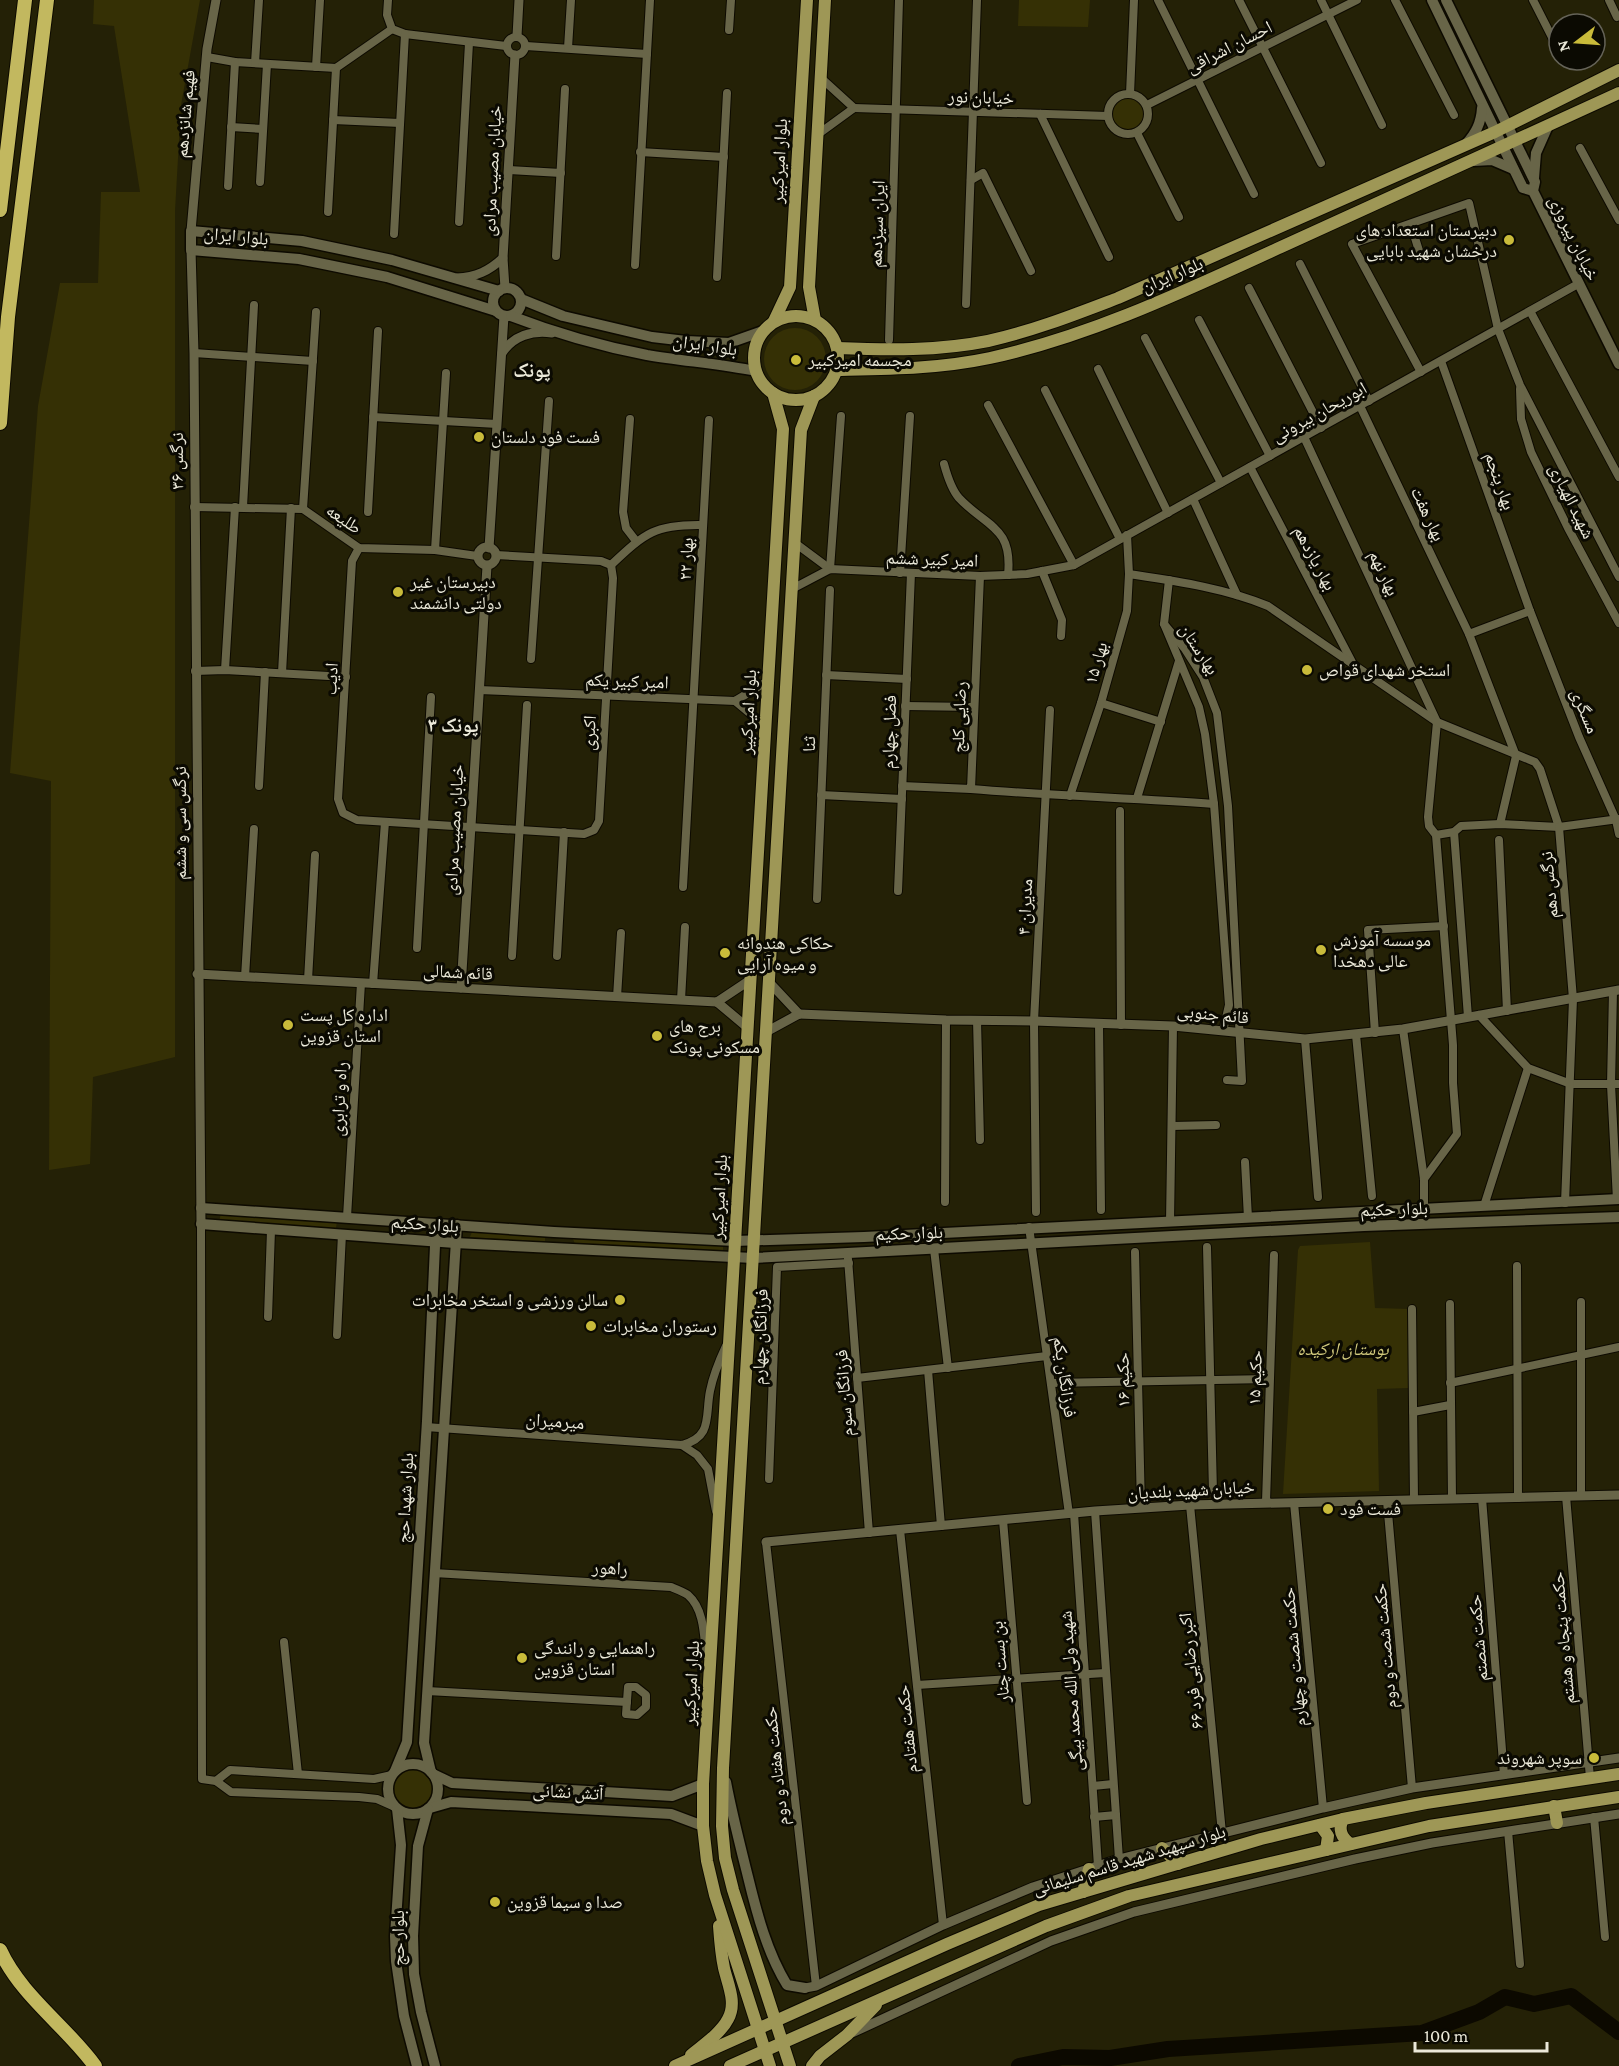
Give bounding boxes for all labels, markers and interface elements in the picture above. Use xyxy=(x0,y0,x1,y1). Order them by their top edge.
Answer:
north arrow xyxy=(1547,12,1607,72)
street label: احسان اشراقی xyxy=(1183,17,1276,78)
text: N xyxy=(1553,38,1573,54)
street label: فهیم شانزدهم xyxy=(171,69,201,159)
street label: خیابان نور xyxy=(947,86,1014,109)
street label: خیابان مصیب مرادی xyxy=(479,105,506,237)
street label: بلوار امیرکبیر xyxy=(767,118,792,205)
street label: ایران سیزدهم xyxy=(865,180,891,268)
street label: خیابان پیروزی xyxy=(1544,192,1603,284)
place label: دبیرستان استعداد های درخشان شهید بابایی xyxy=(1356,220,1497,262)
street label: بلوار ایران xyxy=(203,223,269,250)
marker: دبیرستان استعداد های درخشان شهید بابایی xyxy=(1502,233,1516,247)
street label: بلوار ایران xyxy=(1138,253,1206,298)
street label: بلوار ایران xyxy=(671,331,739,360)
place label: مجسمه امیرکبیر xyxy=(807,350,912,371)
marker: مجسمه امیرکبیر xyxy=(789,353,803,367)
district label: پونک xyxy=(513,359,551,382)
street label: ابوریحان بیرونی xyxy=(1268,378,1371,447)
place label: فست فود دلستان xyxy=(491,427,600,448)
marker: فست فود دلستان xyxy=(472,430,486,444)
street label: نرگس ۳۶ xyxy=(167,432,188,490)
street label: بهار پنجم xyxy=(1479,450,1519,513)
street label: شهید الهیاری xyxy=(1544,460,1599,542)
street label: بهار هفت xyxy=(1406,484,1449,545)
street label: طلیعه xyxy=(322,500,365,538)
street label: بهار یازدهم xyxy=(1288,522,1340,595)
street label: بهار ۲۲ xyxy=(675,537,698,581)
street label: امیر کبیر ششم xyxy=(885,547,979,573)
street label: بهار نهم xyxy=(1363,547,1403,600)
place label: دبیرستان غیر دولتی دانشمند xyxy=(409,572,502,614)
marker: دبیرستان غیر دولتی دانشمند xyxy=(391,585,405,599)
street label: بهارستان xyxy=(1174,620,1223,679)
street label: بهار ۱۵ xyxy=(1080,640,1112,687)
place label: استخر شهدای قواص xyxy=(1319,660,1450,681)
street label: ادیب xyxy=(320,662,342,696)
marker: استخر شهدای قواص xyxy=(1300,663,1314,677)
street label: بلوار امیرکبیر xyxy=(736,669,761,756)
street label: امیر کبیر یکم xyxy=(585,670,669,694)
street label: رضایی کلج xyxy=(948,681,972,753)
street label: مسگری xyxy=(1566,686,1603,737)
street label: فضل چهارم xyxy=(878,695,902,769)
district label: پونک ۳ xyxy=(427,714,479,737)
street label: اکبری xyxy=(578,715,601,751)
street label: ثنا xyxy=(799,736,819,752)
street label: خیابان مصیب مرادی xyxy=(441,764,468,896)
street label: نرگس سی و ششم xyxy=(170,766,192,880)
street label: نرگس دهم xyxy=(1536,850,1564,919)
street label: مدیران ۴ xyxy=(1014,878,1037,936)
place label: موسسه آموزش عالی دهخدا xyxy=(1333,930,1431,972)
place label: حکاکی هندوانه و میوه آرایی xyxy=(737,933,833,975)
marker: موسسه آموزش عالی دهخدا xyxy=(1314,943,1328,957)
marker: حکاکی هندوانه و میوه آرایی xyxy=(718,946,732,960)
street label: قائم شمالی xyxy=(422,960,493,986)
street label: قائم جنوبی xyxy=(1176,1000,1250,1030)
place label: اداره کل پست استان قزوین xyxy=(300,1005,388,1047)
place label: برج های مسکونی پونک xyxy=(669,1016,760,1058)
marker: اداره کل پست استان قزوین xyxy=(281,1018,295,1032)
marker: برج های مسکونی پونک xyxy=(650,1029,664,1043)
street label: راه و ترابری xyxy=(327,1061,352,1137)
street label: بلوار امیرکبیر xyxy=(707,1154,732,1241)
street label: بلوار حکیم xyxy=(1360,1198,1428,1222)
street label: بلوار حکیم xyxy=(390,1212,460,1238)
street label: بلوار حکیم xyxy=(875,1222,943,1246)
street label: فرزانگان چهارم xyxy=(748,1288,774,1386)
place label: سالن ورزشی و استخر مخابرات xyxy=(412,1290,608,1311)
marker: سالن ورزشی و استخر مخابرات xyxy=(613,1293,627,1307)
place label: رستوران مخابرات xyxy=(603,1316,717,1337)
marker: رستوران مخابرات xyxy=(584,1319,598,1333)
street label: فرزانگان یکم xyxy=(1047,1335,1081,1419)
park label: بوستان ارکیده xyxy=(1297,1339,1390,1360)
street label: فرزانگان سوم xyxy=(831,1349,859,1437)
street label: حکیم ۱۵ xyxy=(1244,1350,1268,1406)
street label: حکیم ۱۶ xyxy=(1113,1352,1135,1408)
street label: میرمیران xyxy=(525,1409,585,1434)
street label: بلوار شهدا حج xyxy=(393,1452,419,1544)
street label: خیابان شهید بلندیان xyxy=(1127,1477,1255,1504)
place label: فست فود xyxy=(1340,1499,1401,1519)
marker: فست فود xyxy=(1321,1502,1335,1516)
street label: راهور xyxy=(591,1557,628,1579)
street label: حکمت پنجاه و هشتم xyxy=(1547,1571,1581,1705)
street label: حکمت شصت و دوم xyxy=(1370,1582,1402,1709)
street label: حکمت شصت و چهارم xyxy=(1278,1586,1312,1727)
street label: حکمت شصتم xyxy=(1464,1594,1494,1682)
street label: شهید ولی الله محمد بیگی xyxy=(1055,1610,1088,1772)
street label: ۶۶ اکبر رضایی فرد xyxy=(1175,1612,1208,1730)
street label: بن بست چنار xyxy=(986,1620,1015,1705)
place label: راهنمایی و رانندگی استان قزوین xyxy=(534,1638,655,1680)
street label: بلوار امیرکبیر xyxy=(679,1640,704,1727)
marker: راهنمایی و رانندگی استان قزوین xyxy=(515,1651,529,1665)
street label: حکمت هفتادم xyxy=(892,1684,924,1774)
street label: حکمت هفتاد و دوم xyxy=(760,1705,794,1827)
place label: سوپر شهروند xyxy=(1497,1748,1582,1769)
marker: سوپر شهروند xyxy=(1587,1751,1601,1765)
street label: آتش نشانی xyxy=(532,1780,604,1805)
street label: بلوار سپهبد شهید قاسم سلیمانی xyxy=(1030,1821,1229,1901)
place label: صدا و سیما قزوین xyxy=(507,1892,623,1913)
marker: صدا و سیما قزوین xyxy=(488,1895,502,1909)
street label: بلوار حج xyxy=(388,1910,410,1966)
scale bar xyxy=(1415,2015,1547,2053)
text: 100 m xyxy=(1424,2026,1469,2046)

